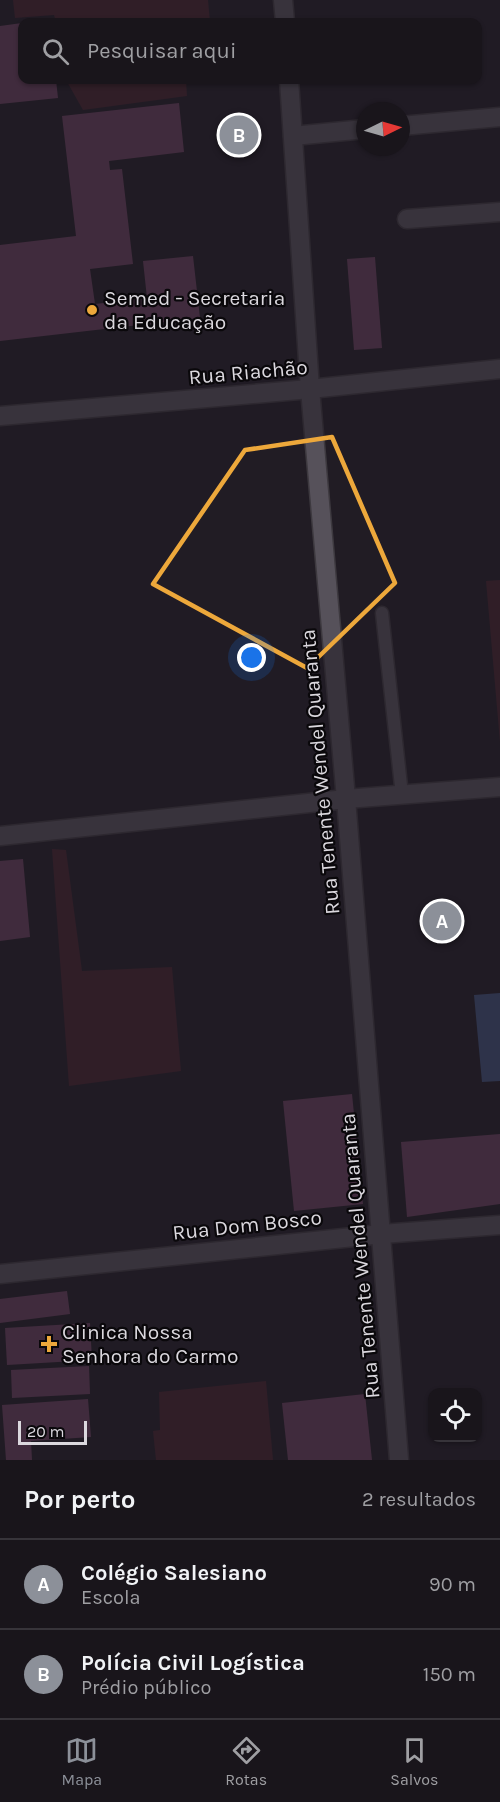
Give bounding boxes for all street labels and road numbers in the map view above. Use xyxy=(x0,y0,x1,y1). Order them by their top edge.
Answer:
street label: Rua Riachão xyxy=(188,355,308,389)
street label: Rua Tenente Wendel Quaranta xyxy=(296,628,344,916)
street label: Rua Tenente Wendel Quaranta xyxy=(336,1112,384,1400)
street label: Rua Dom Bosco xyxy=(171,1205,323,1245)

